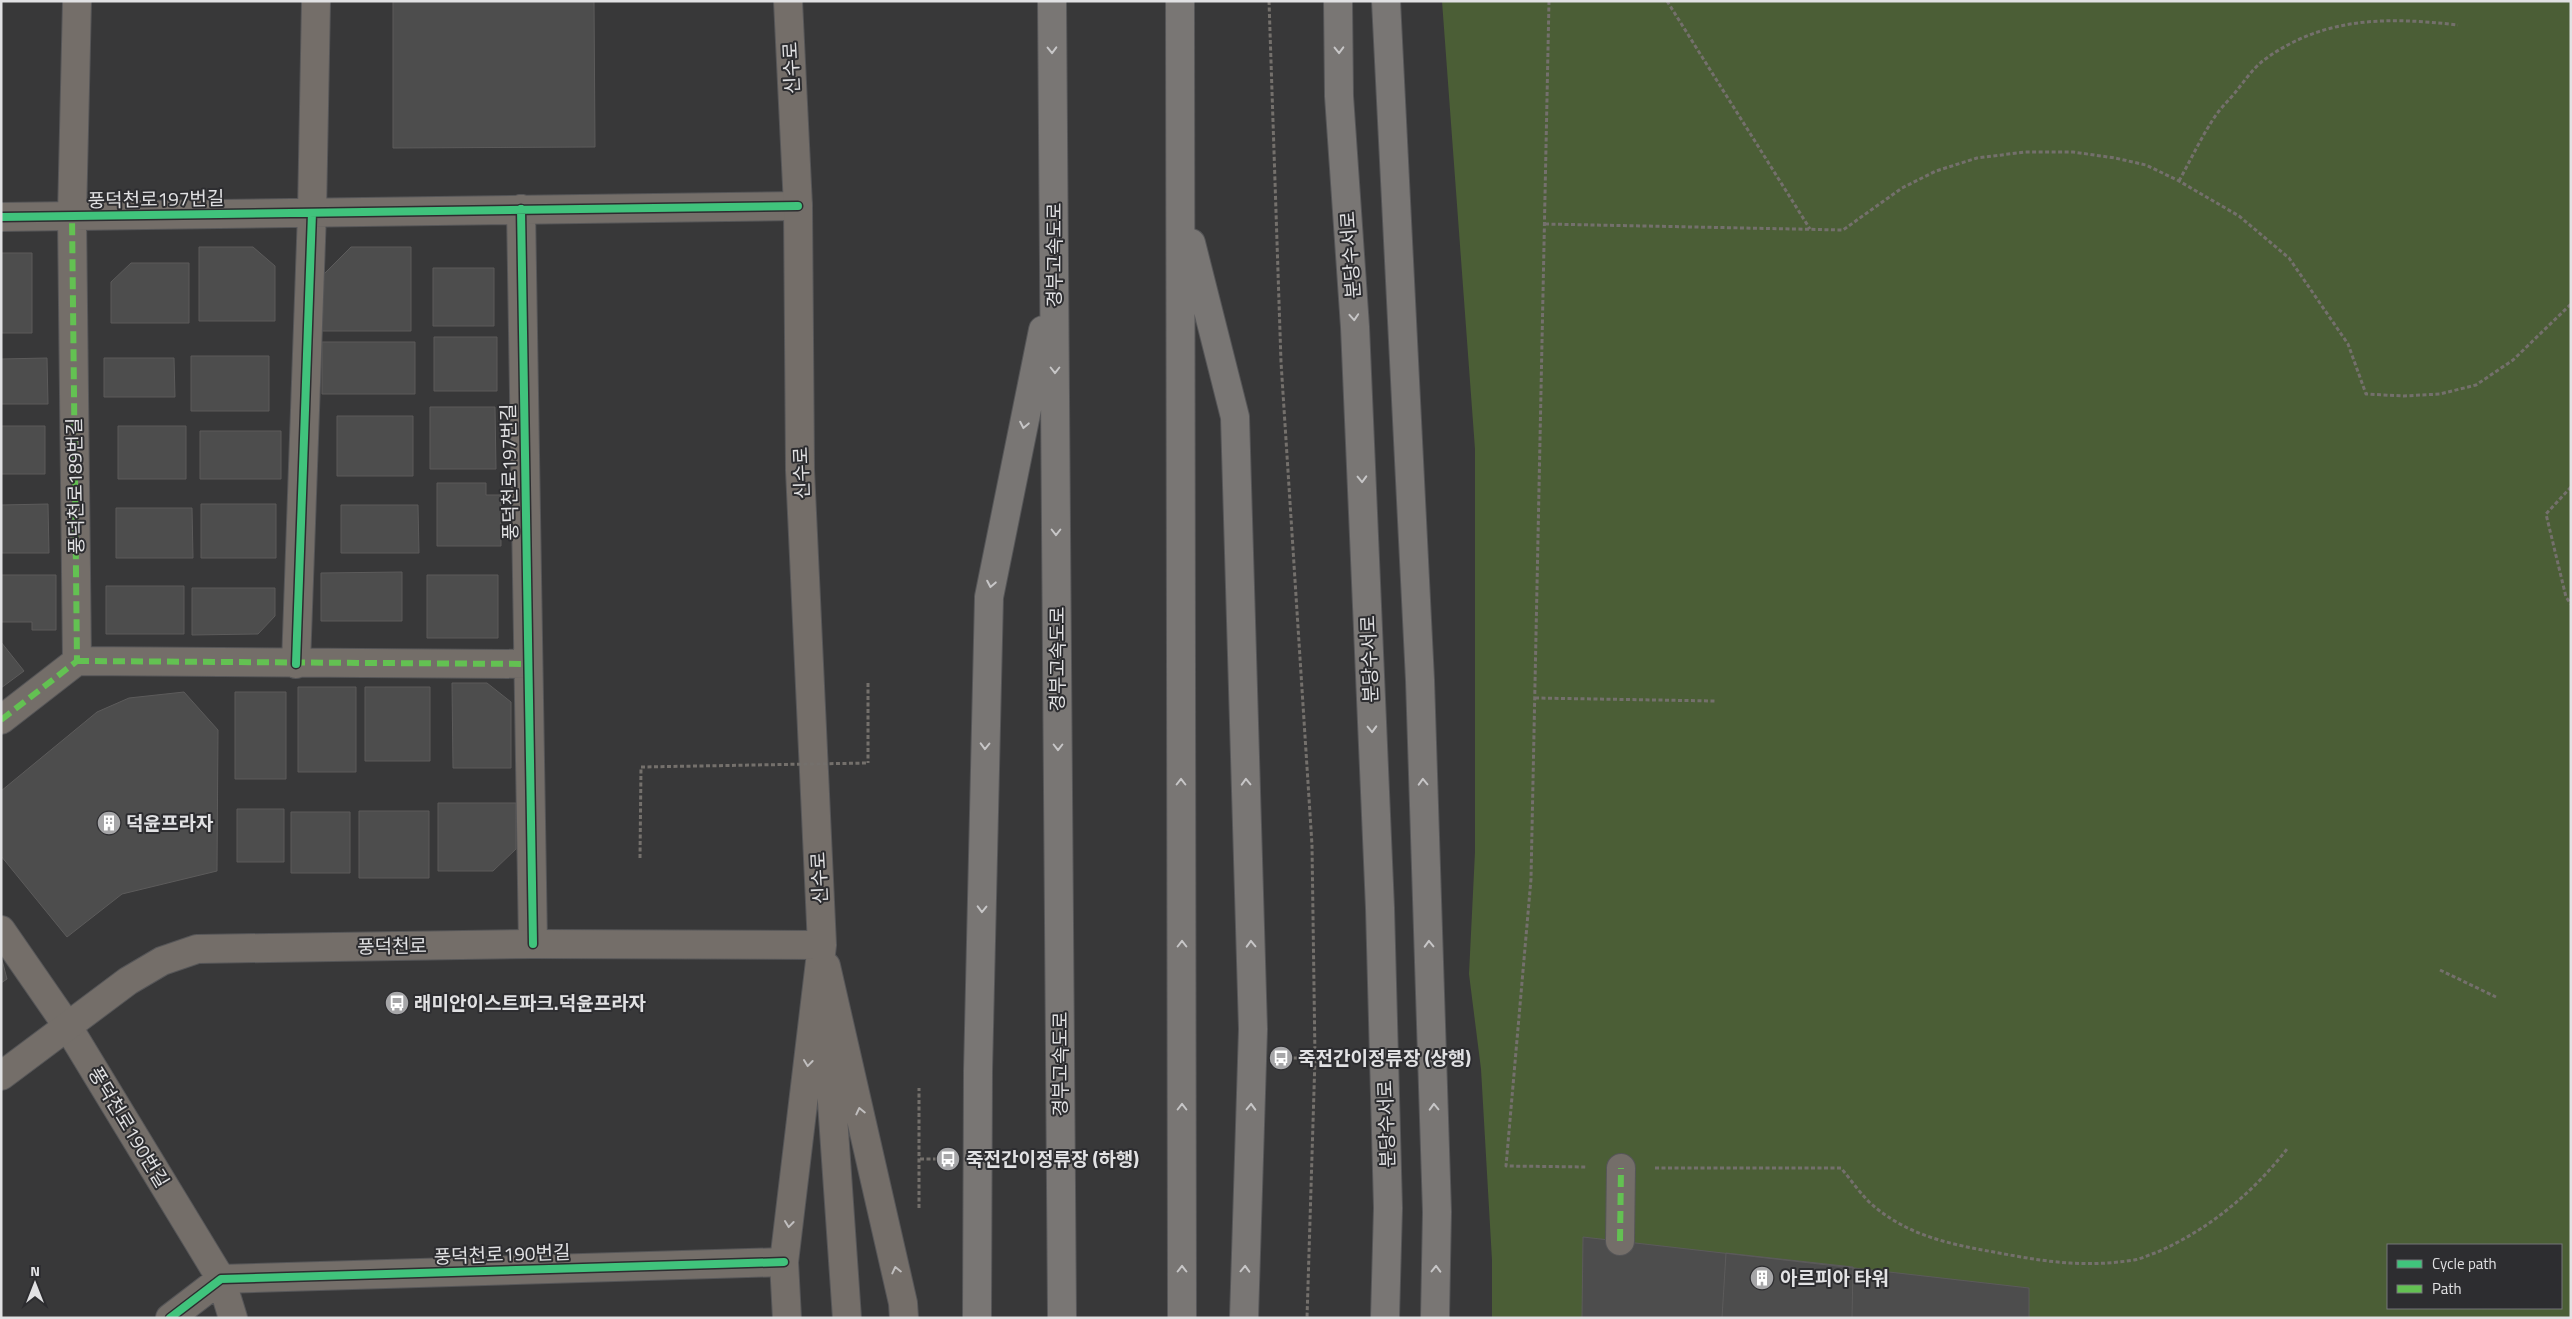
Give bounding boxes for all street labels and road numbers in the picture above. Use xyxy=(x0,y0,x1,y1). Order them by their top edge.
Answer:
street label: 신수로 xyxy=(775,41,806,95)
street label: 풍덕천로197번길 xyxy=(87,183,225,214)
street label: 경부고속도로 xyxy=(1039,203,1068,307)
street label: 분당수서로 xyxy=(1332,210,1367,300)
street label: 풍덕천로197번길 xyxy=(493,403,524,541)
street label: 풍덕천로189번길 xyxy=(59,417,90,555)
street label: 신수로 xyxy=(785,446,816,500)
street label: 경부고속도로 xyxy=(1042,607,1071,711)
street label: 분당수서로 xyxy=(1352,615,1385,703)
street label: 신수로 xyxy=(803,851,834,905)
street label: 풍덕천로 xyxy=(357,930,427,961)
street label: 경부고속도로 xyxy=(1045,1012,1074,1116)
street label: 풍덕천로190번길 xyxy=(82,1061,177,1193)
street label: 분당수서로 xyxy=(1369,1080,1402,1168)
street label: 풍덕천로190번길 xyxy=(433,1237,571,1270)

